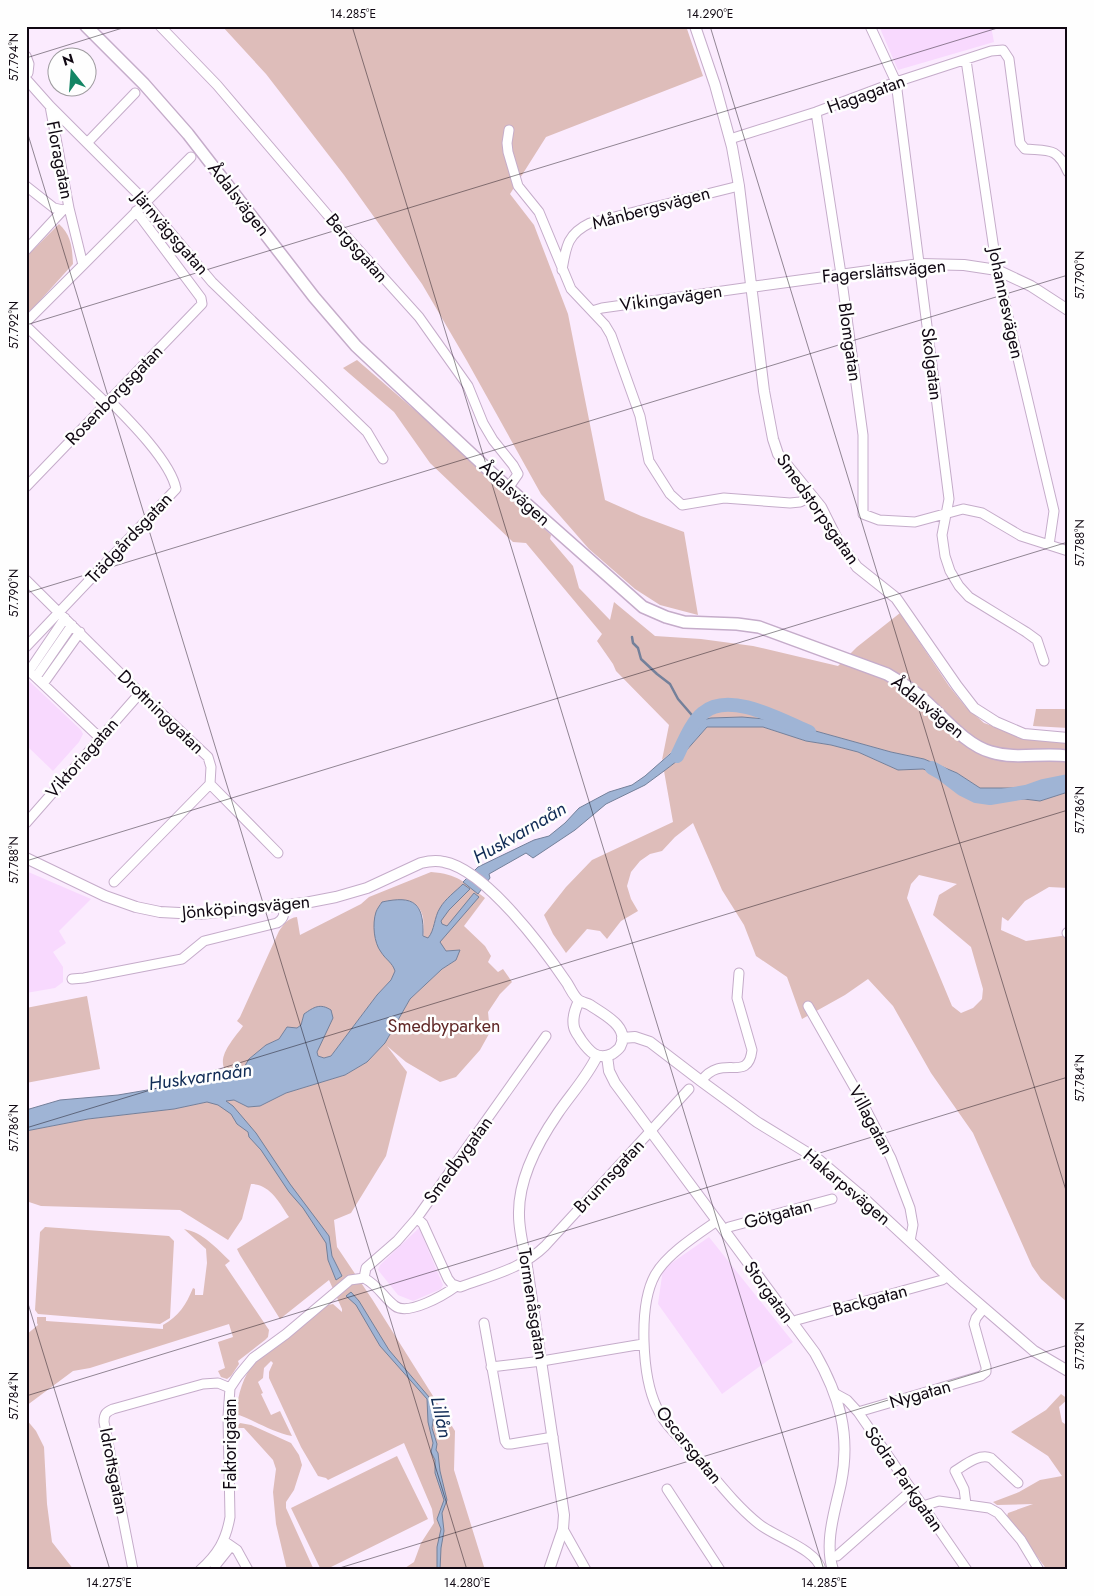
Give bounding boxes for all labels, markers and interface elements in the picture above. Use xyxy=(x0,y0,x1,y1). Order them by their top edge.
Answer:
text: 14.285°E xyxy=(330,5,376,23)
text: 14.290°E xyxy=(687,5,733,23)
text: 57.794°N xyxy=(5,33,23,81)
north arrow xyxy=(48,48,98,98)
text: N xyxy=(60,48,76,71)
street label: Hagagatan xyxy=(823,68,909,120)
street label: Floragatan xyxy=(40,119,80,201)
street label: Ådalsvägen xyxy=(202,156,276,242)
street label: Månbergsvägen xyxy=(589,180,713,236)
street label: Järnvägsgatan xyxy=(126,184,215,281)
street label: Bergsgatan xyxy=(320,208,394,288)
street label: Johannesvägen xyxy=(981,243,1030,361)
text: 57.790°N xyxy=(1071,251,1089,299)
street label: Fagerslättsvägen xyxy=(821,253,947,289)
street label: Vikingavägen xyxy=(618,278,724,318)
text: 57.792°N xyxy=(5,301,23,349)
street label: Blomgatan xyxy=(832,301,868,383)
street label: Skolgatan xyxy=(915,326,949,402)
street label: Rosenborgsgatan xyxy=(59,339,169,451)
street label: Smedstorpsgatan xyxy=(770,448,866,570)
street label: Ådalsvägen xyxy=(474,454,556,532)
street label: Trädgårdsgatan xyxy=(80,487,178,589)
text: 57.788°N xyxy=(1071,519,1089,567)
text: 57.790°N xyxy=(5,569,23,617)
street label: Drottninggatan xyxy=(112,664,210,760)
street label: Ådalsvägen xyxy=(886,669,970,745)
street label: Viktoriagatan xyxy=(40,712,124,804)
text: 57.786°N xyxy=(1071,786,1089,834)
water label: Huskvarnaån xyxy=(467,795,571,870)
text: 57.788°N xyxy=(5,836,23,884)
street label: Jönköpingsvägen xyxy=(179,888,311,926)
park label: Smedbyparken xyxy=(388,1013,500,1039)
text: 57.784°N xyxy=(1071,1054,1089,1102)
water label: Huskvarnaån xyxy=(147,1056,253,1097)
street label: Villagatan xyxy=(842,1081,900,1159)
text: 57.786°N xyxy=(5,1104,23,1152)
street label: Smedbygatan xyxy=(417,1111,499,1209)
street label: Brunnsgatan xyxy=(568,1133,650,1219)
street label: Hakarpsvägen xyxy=(798,1143,896,1231)
street label: Götgatan xyxy=(741,1192,815,1236)
street label: Tormenåsgatan xyxy=(511,1246,555,1362)
street label: Storgatan xyxy=(738,1256,800,1328)
street label: Backgatan xyxy=(830,1278,910,1322)
text: 57.782°N xyxy=(1071,1322,1089,1370)
text: 57.784°N xyxy=(5,1372,23,1420)
street label: Nygatan xyxy=(886,1373,954,1415)
water label: Lillån xyxy=(424,1394,459,1440)
street label: Faktorigatan xyxy=(217,1398,243,1490)
street label: Oscarsgatan xyxy=(649,1400,729,1490)
street label: Södra Parkgatan xyxy=(858,1421,950,1537)
street label: Idrottsgatan xyxy=(93,1425,135,1517)
text: 14.275°E xyxy=(86,1574,132,1592)
text: 14.280°E xyxy=(444,1574,490,1592)
text: 14.285°E xyxy=(801,1574,847,1592)

